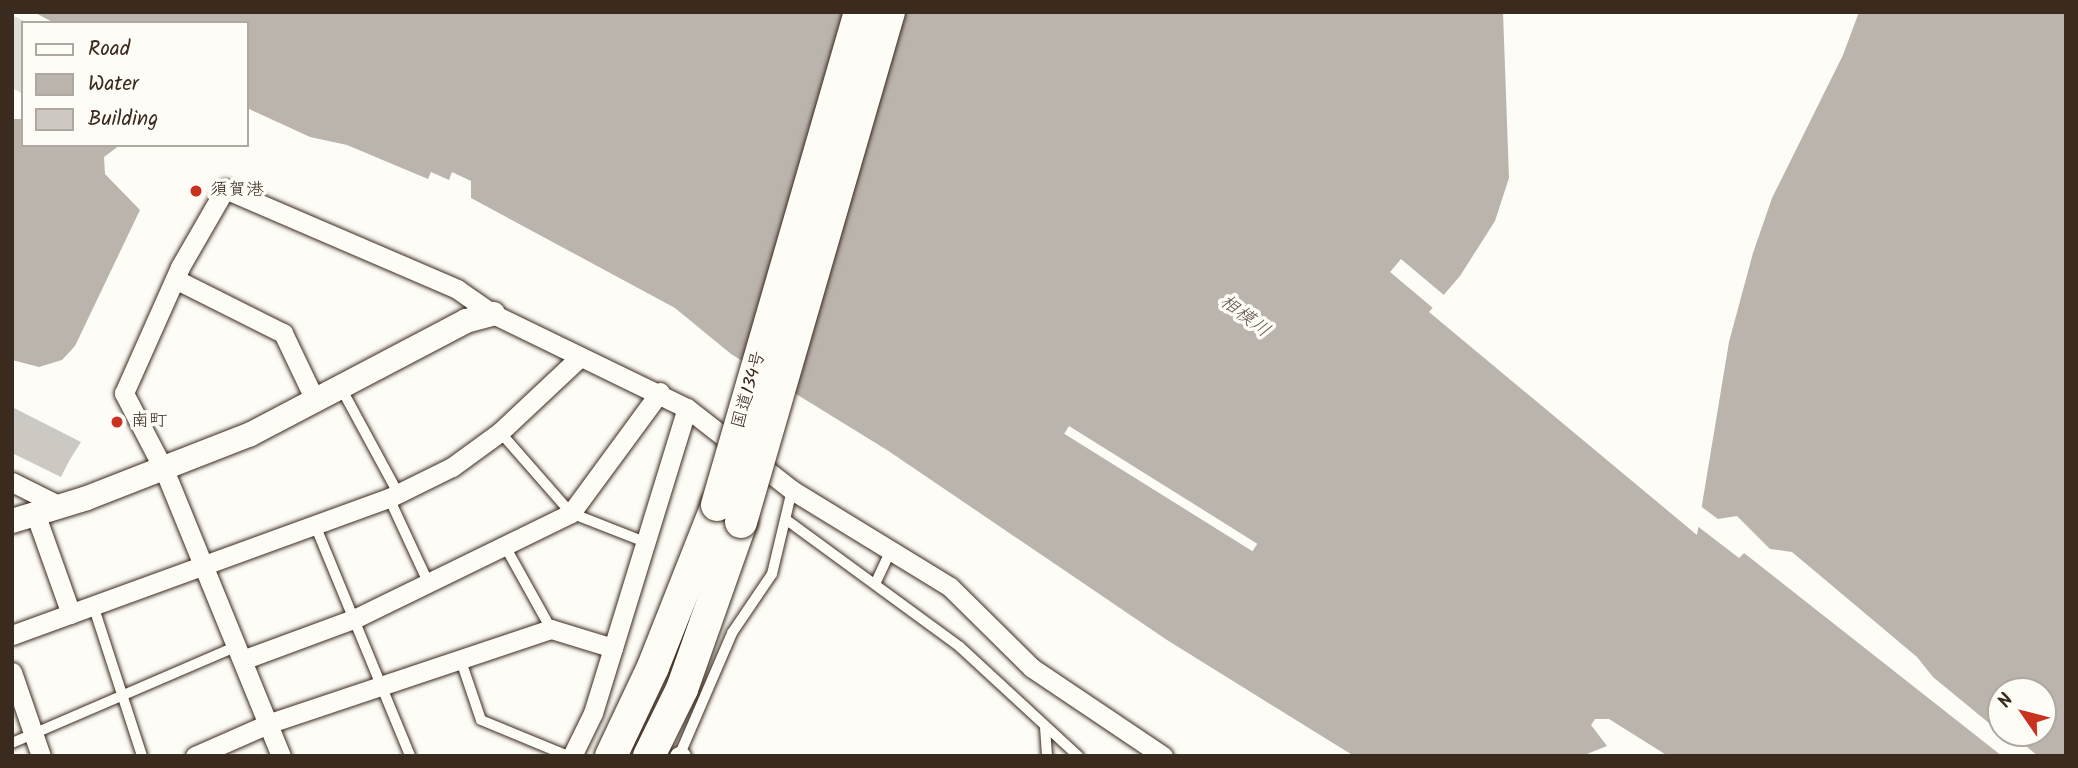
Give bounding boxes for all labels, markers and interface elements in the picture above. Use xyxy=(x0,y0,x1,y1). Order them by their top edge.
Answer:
legend xyxy=(21,21,248,147)
text: Road xyxy=(88,33,130,66)
text: Water xyxy=(88,68,139,101)
text: Building xyxy=(88,103,158,136)
place label: 須賀港 xyxy=(210,180,264,202)
marker: 須賀港 xyxy=(188,183,204,199)
water label: 相模川 xyxy=(1214,291,1274,343)
street label: 国道134号 xyxy=(729,349,771,431)
place label: 南町 xyxy=(131,411,167,433)
marker: 南町 xyxy=(109,414,125,430)
north arrow xyxy=(1987,677,2057,747)
text: N xyxy=(1991,688,2022,715)

